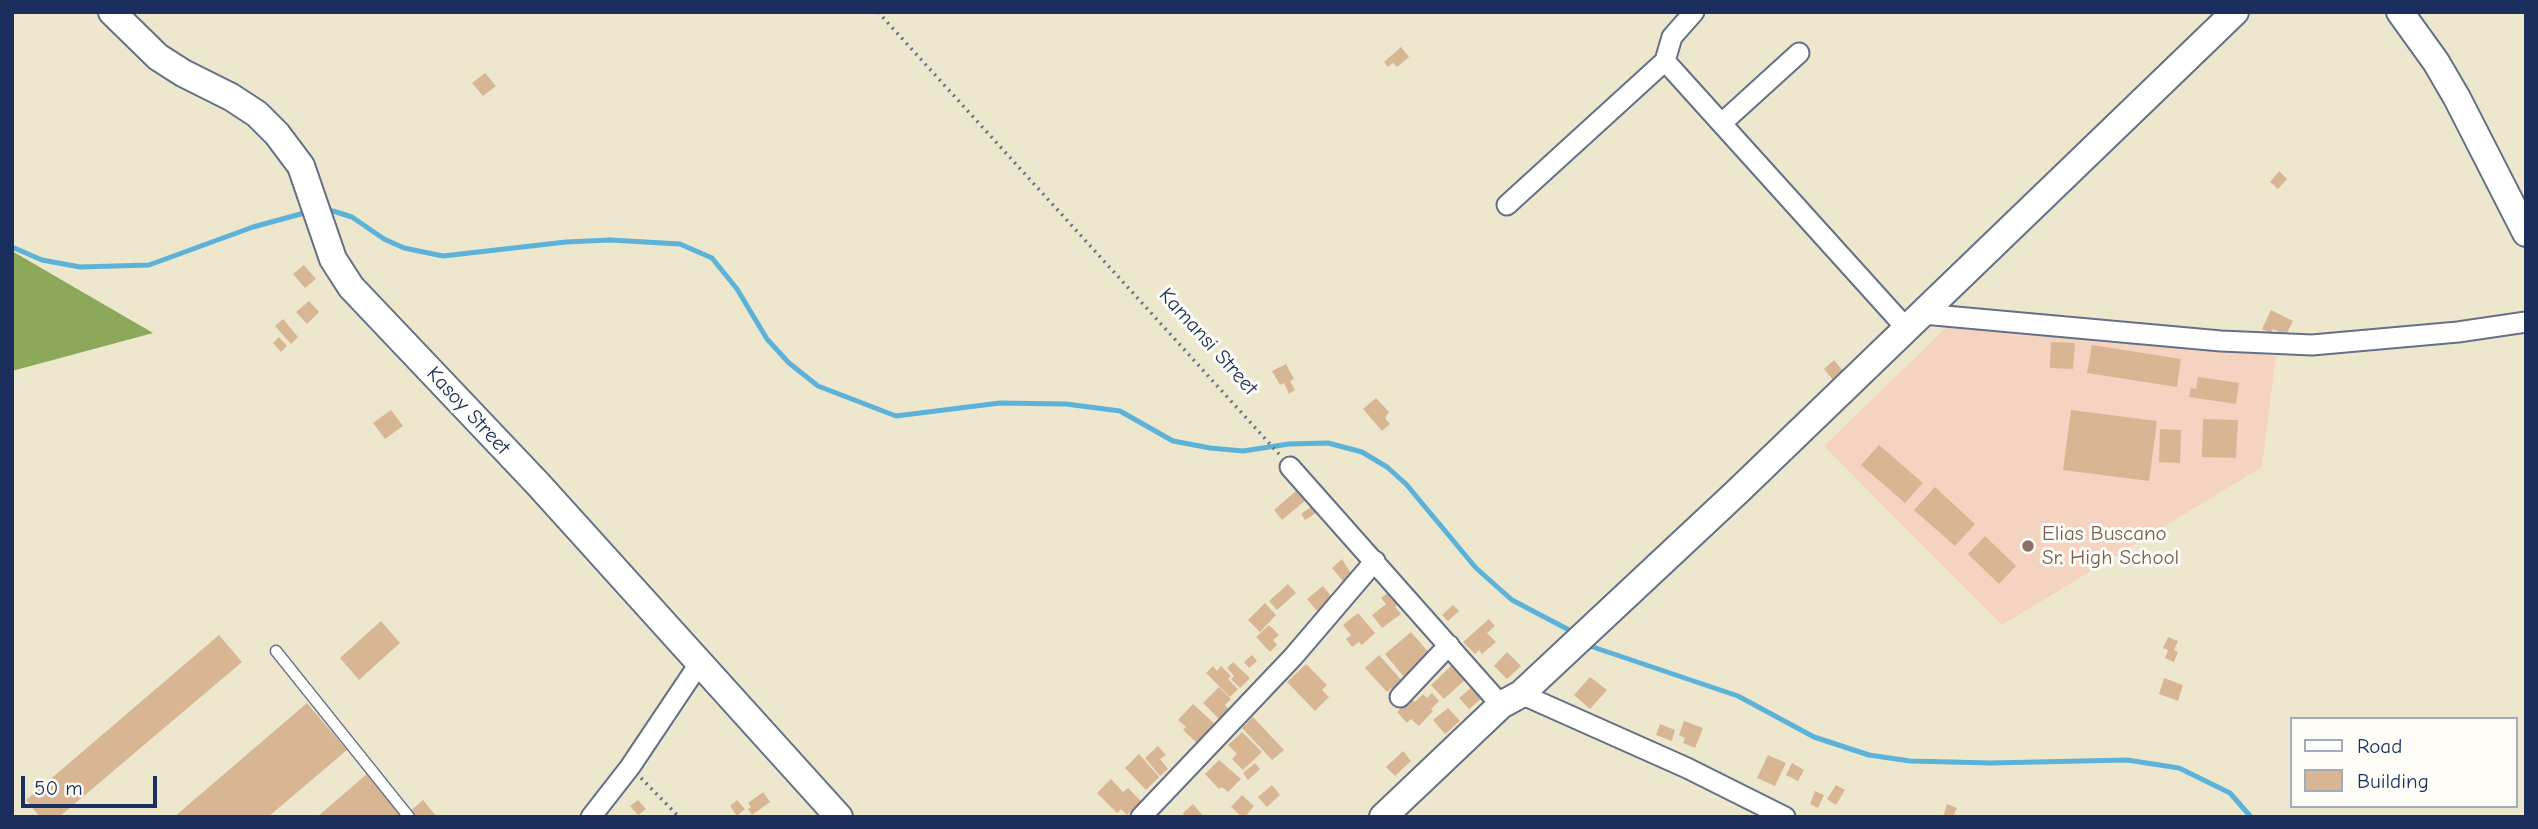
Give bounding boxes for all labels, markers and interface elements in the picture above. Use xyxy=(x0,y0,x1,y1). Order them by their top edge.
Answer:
street label: Kamansi Street xyxy=(1153,283,1263,401)
street label: Kasoy Street xyxy=(421,362,515,460)
place label: Elias Buscano Sr. High School xyxy=(2042,521,2179,571)
marker: Elias Buscano Sr. High School xyxy=(2020,538,2036,554)
legend xyxy=(2290,717,2517,808)
text: Road xyxy=(2357,734,2402,758)
scale bar xyxy=(24,762,161,806)
text: Building xyxy=(2357,769,2429,793)
text: 50 m xyxy=(34,776,83,800)

